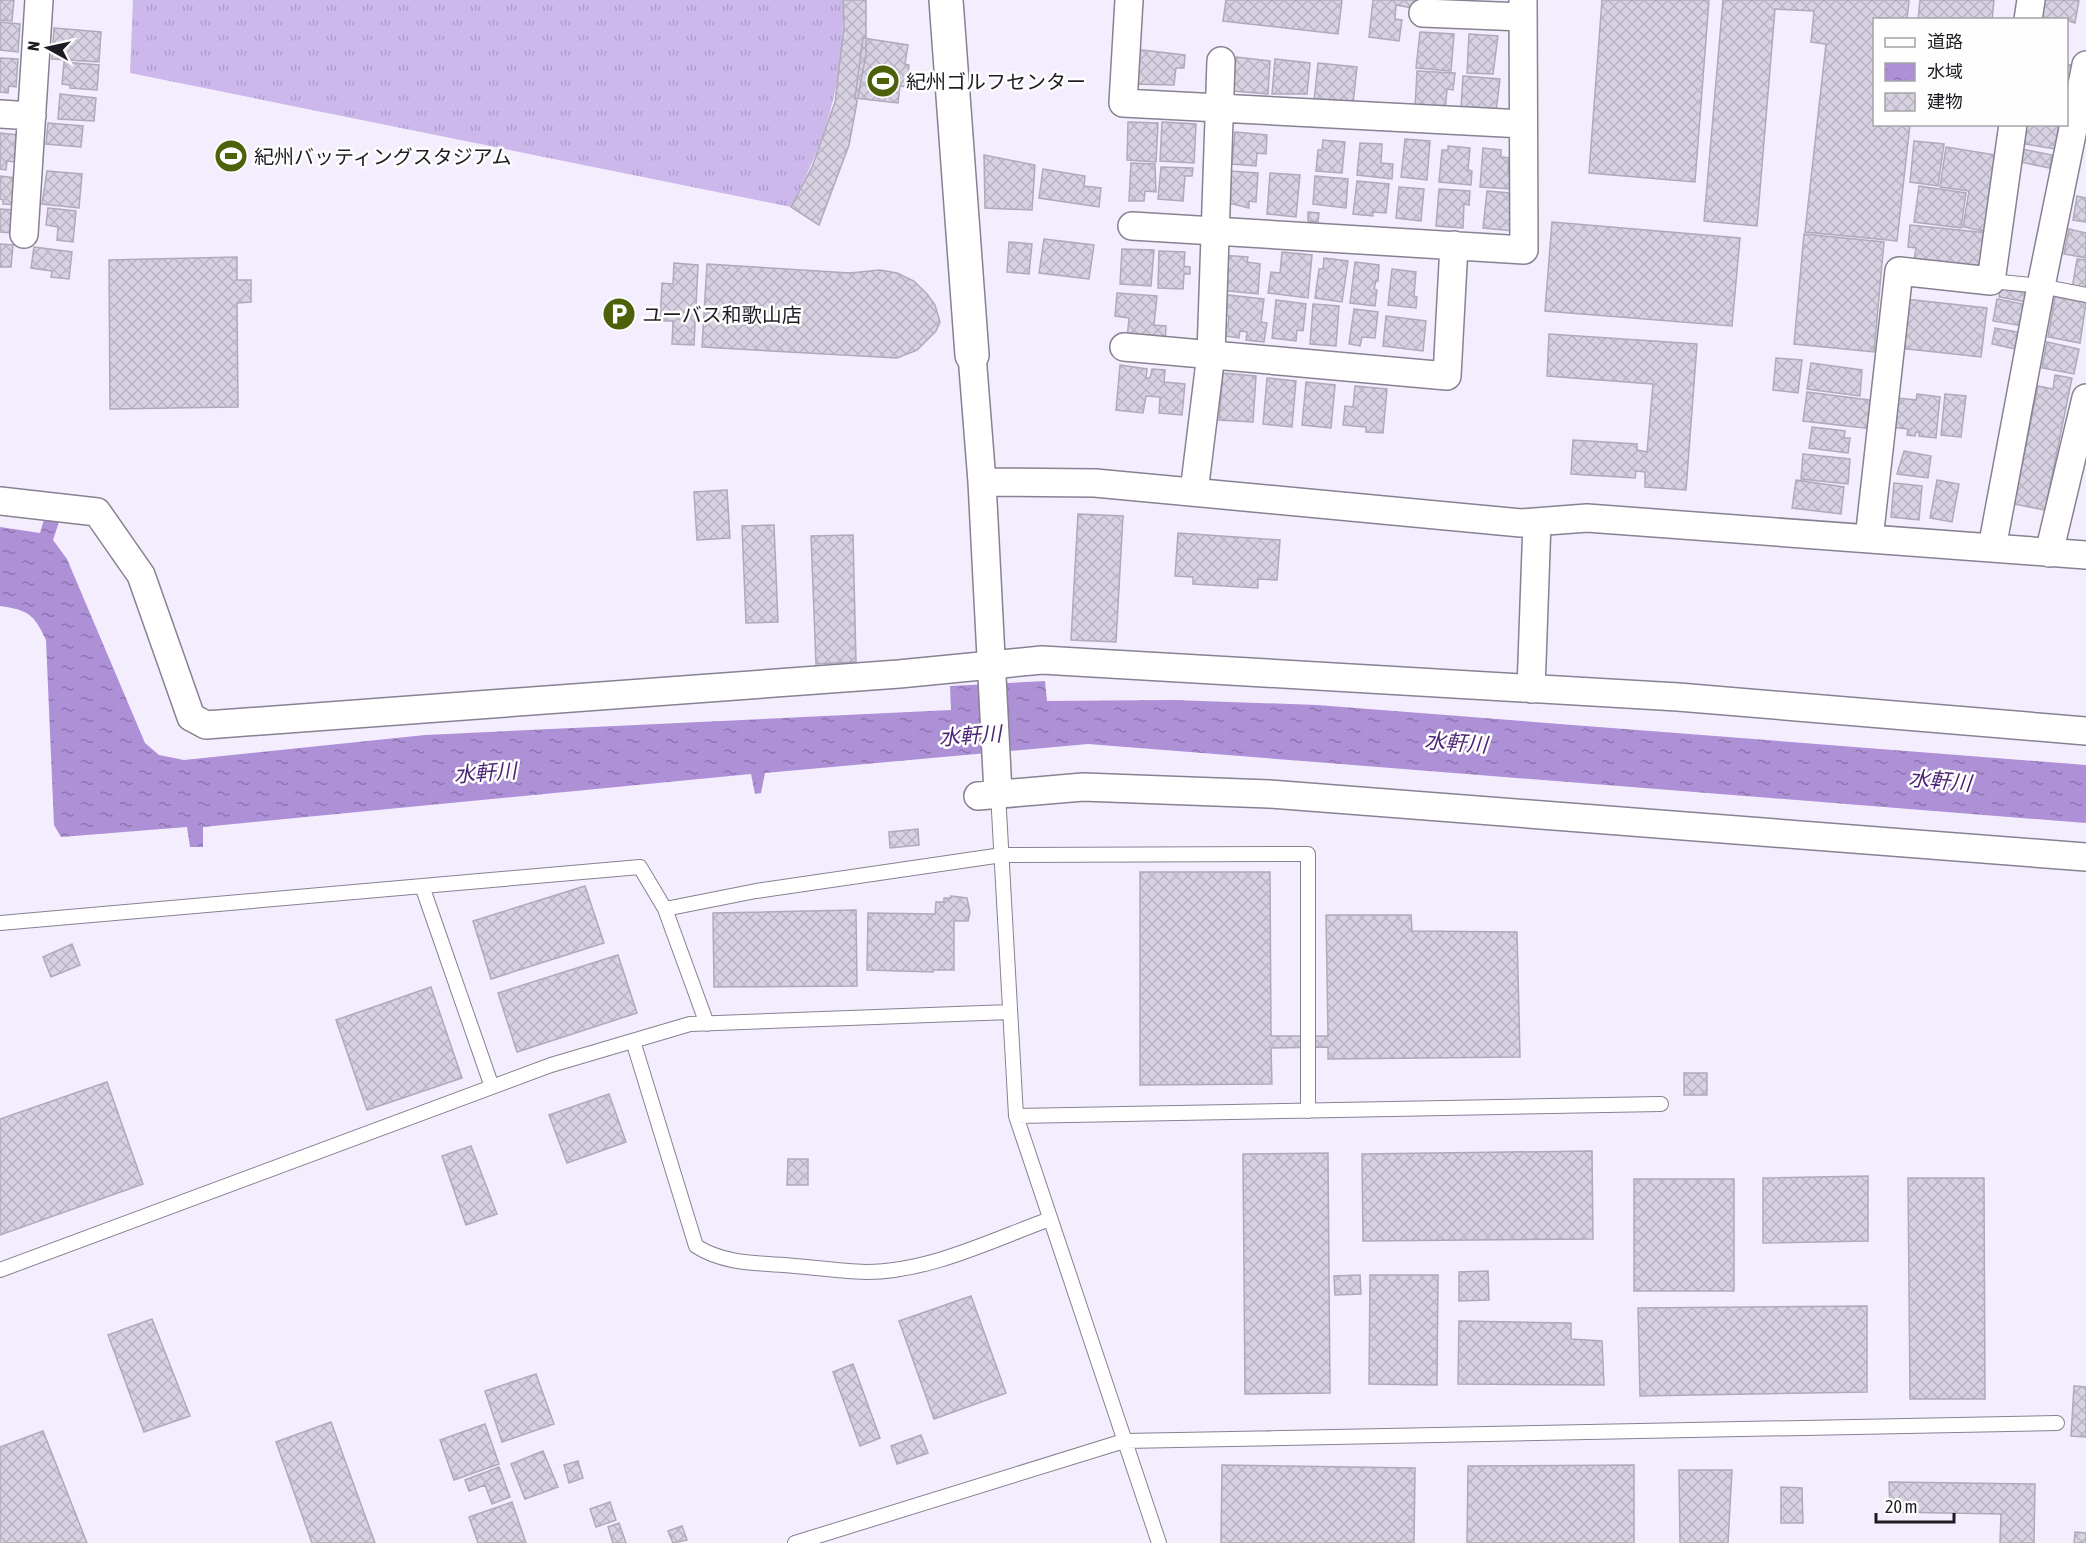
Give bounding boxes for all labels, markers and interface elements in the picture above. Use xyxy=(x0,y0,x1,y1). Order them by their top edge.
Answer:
north arrow xyxy=(18,18,78,78)
legend xyxy=(1873,18,2068,126)
text: 道路 xyxy=(1927,31,1963,52)
text: N xyxy=(24,40,43,52)
text: 水域 xyxy=(1927,61,1963,82)
sports icon: 紀州ゴルフセンター xyxy=(865,63,901,99)
place label: 紀州ゴルフセンター xyxy=(906,70,1086,93)
text: 建物 xyxy=(1927,91,1963,112)
sports icon: 紀州バッティングスタジアム xyxy=(213,138,249,174)
place label: 紀州バッティングスタジアム xyxy=(254,145,511,168)
parking icon: ユーバス和歌山店 xyxy=(601,296,637,332)
place label: ユーバス和歌山店 xyxy=(642,303,802,326)
water label: 水軒川 xyxy=(938,721,1004,749)
water label: 水軒川 xyxy=(1424,728,1490,756)
water label: 水軒川 xyxy=(453,758,519,786)
water label: 水軒川 xyxy=(1908,765,1974,795)
scale bar xyxy=(1876,1486,1954,1524)
text: 20 m xyxy=(1885,1496,1917,1517)

